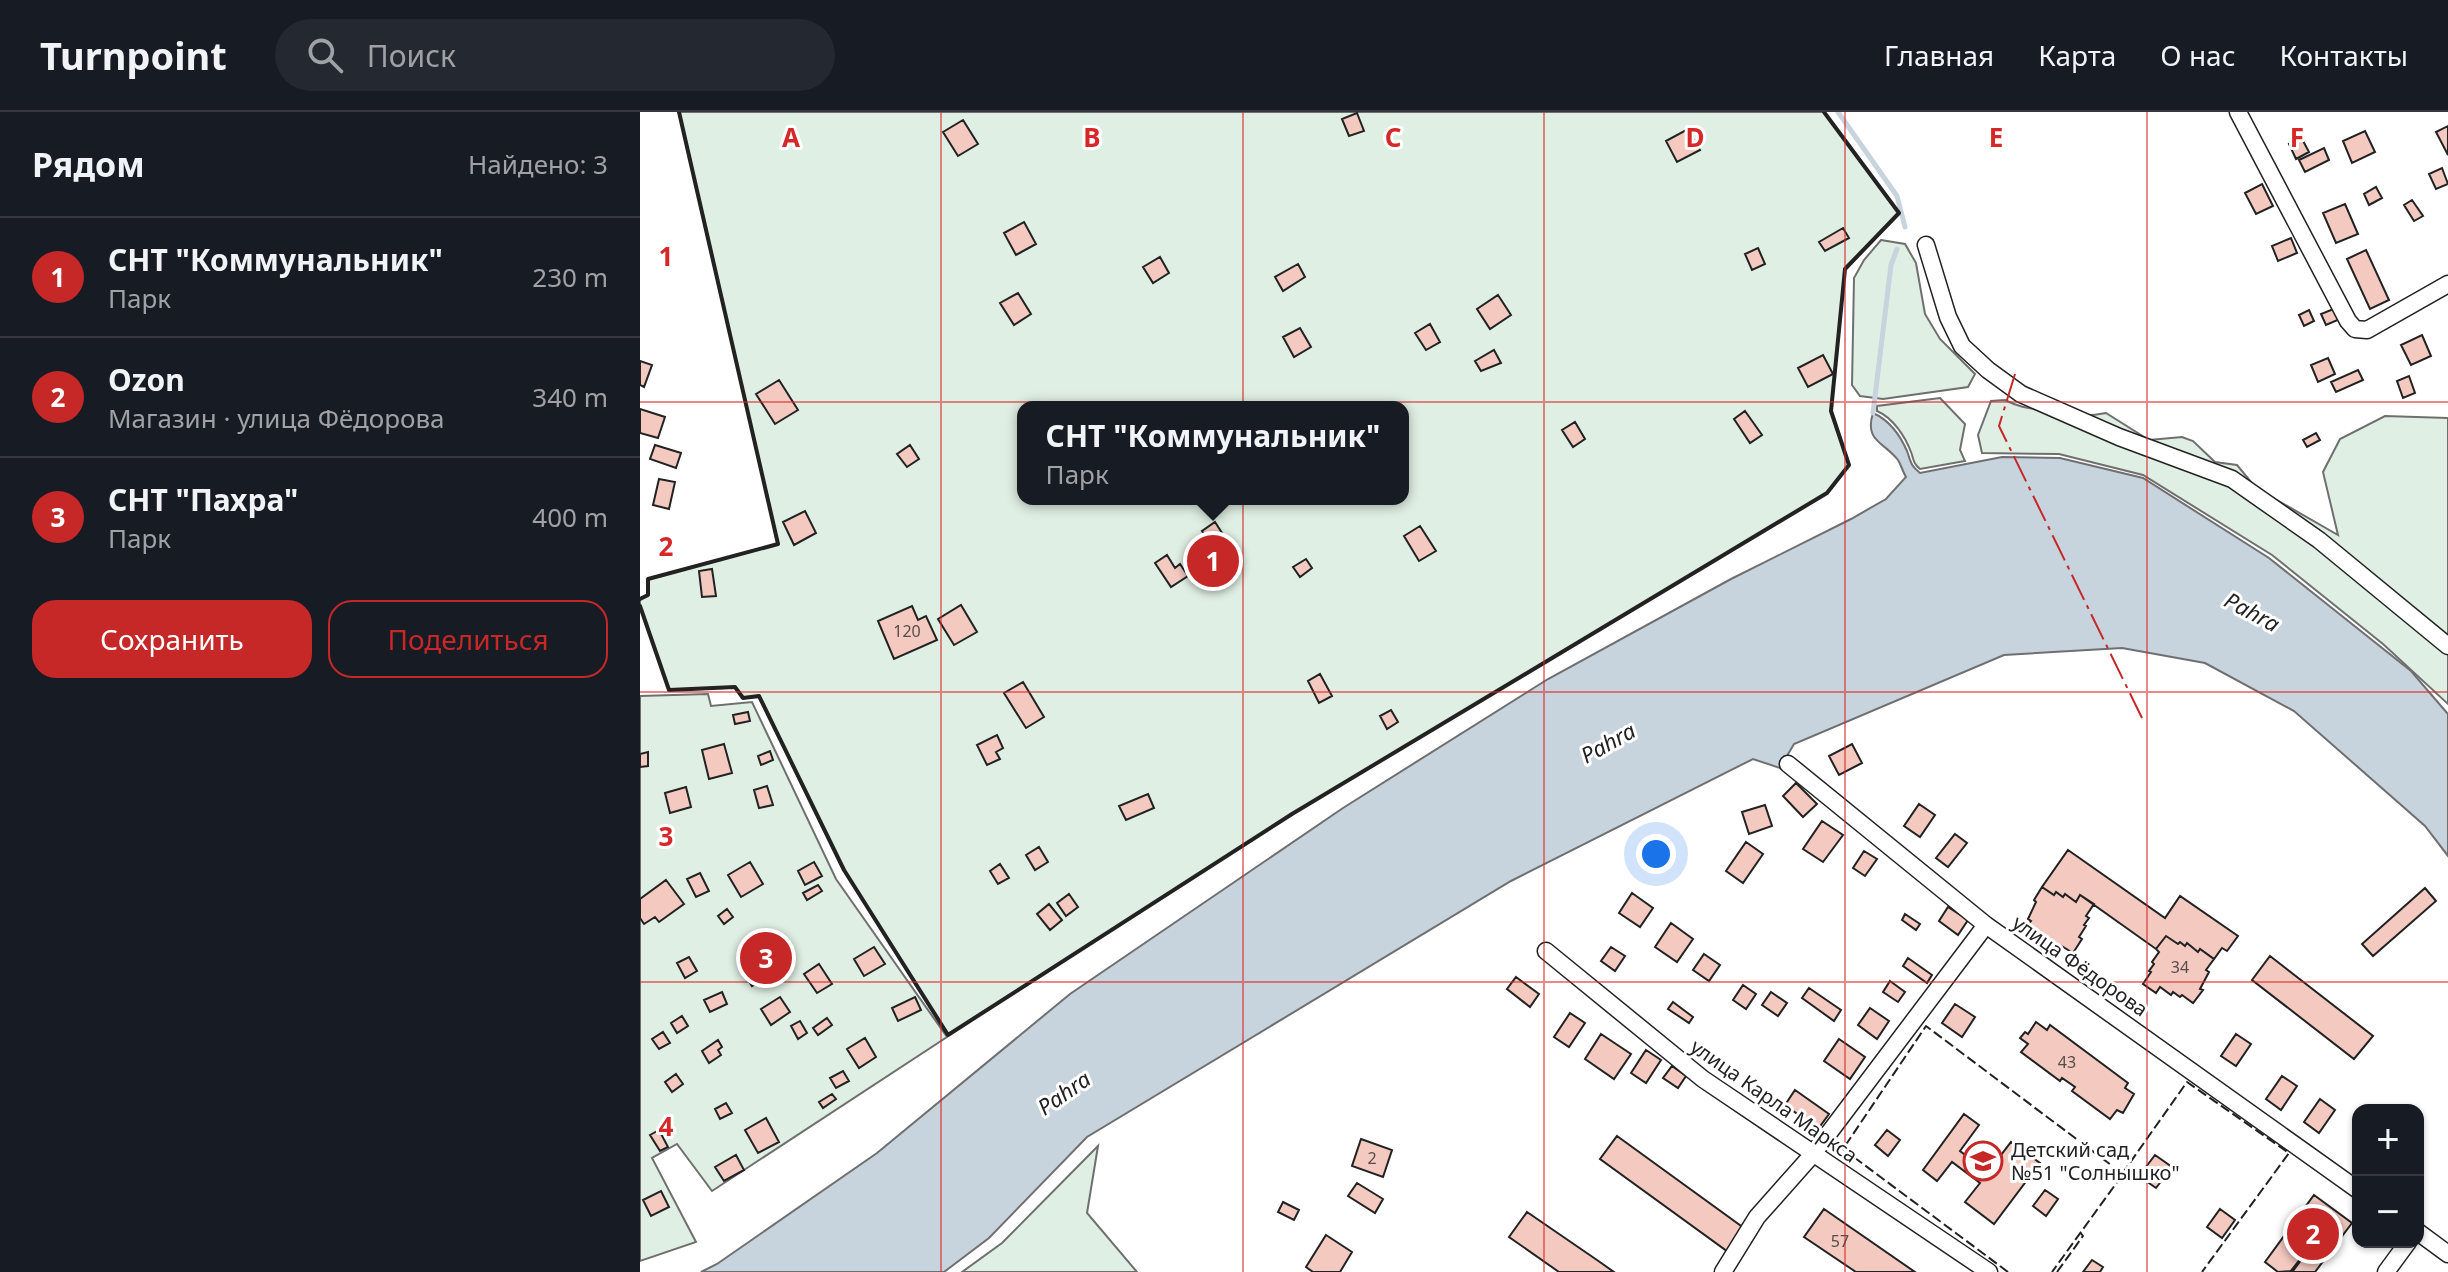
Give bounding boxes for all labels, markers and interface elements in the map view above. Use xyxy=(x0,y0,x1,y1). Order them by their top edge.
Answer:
search box xyxy=(275,19,835,91)
text: Turnpoint xyxy=(40,29,227,81)
icon: search xyxy=(303,33,347,77)
text: Поиск xyxy=(367,35,456,76)
text: Главная xyxy=(1884,36,1994,74)
text: Карта xyxy=(2038,36,2116,74)
text: О нас xyxy=(2160,36,2236,74)
text: Контакты xyxy=(2280,36,2408,74)
text: A xyxy=(782,119,800,155)
text: B xyxy=(1083,119,1101,155)
text: C xyxy=(1385,119,1401,155)
text: D xyxy=(1685,119,1705,155)
text: E xyxy=(1989,119,2003,155)
text: F xyxy=(2290,119,2304,155)
text: Рядом xyxy=(32,141,145,187)
text: Найдено: 3 xyxy=(468,146,608,182)
text: 1 xyxy=(659,238,673,274)
text: СНТ "Коммунальник" xyxy=(108,239,443,280)
text: 1 xyxy=(51,259,65,295)
text: 230 m xyxy=(532,259,608,295)
text: Парк xyxy=(108,280,171,316)
text: Ozon xyxy=(108,359,185,400)
text: 2 xyxy=(51,379,65,415)
text: 340 m xyxy=(532,379,608,415)
text: Магазин · улица Фёдорова xyxy=(108,400,445,436)
popup xyxy=(1017,401,1409,505)
text: СНТ "Коммунальник" xyxy=(1046,415,1380,456)
text: Парк xyxy=(1046,456,1109,492)
text: СНТ "Пахра" xyxy=(108,479,298,520)
text: 3 xyxy=(51,499,65,535)
text: 400 m xyxy=(532,499,608,535)
text: Парк xyxy=(108,520,171,556)
text: 2 xyxy=(659,528,674,564)
pin: 1 xyxy=(1187,531,1239,591)
water label: Pahra xyxy=(2220,584,2286,638)
button: Сохранить xyxy=(32,600,312,678)
button: Поделиться xyxy=(328,600,608,678)
house number: 120 xyxy=(893,620,921,642)
water label: Pahra xyxy=(1575,715,1641,769)
text: 3 xyxy=(659,818,673,854)
your location xyxy=(1636,834,1676,874)
street label: улица Фёдорова xyxy=(2007,909,2153,1022)
pin: 3 xyxy=(740,928,792,988)
house number: 34 xyxy=(2171,956,2189,978)
street label: улица Карла Маркса xyxy=(1685,1033,1863,1168)
house number: 43 xyxy=(2058,1051,2076,1073)
water label: Pahra xyxy=(1031,1063,1096,1121)
map controls xyxy=(2352,1104,2424,1248)
button: + xyxy=(2352,1104,2424,1176)
text: 4 xyxy=(659,1108,674,1144)
place label: Детский сад №51 "Солнышко" xyxy=(2011,1136,2180,1186)
school or university icon: Детский сад №51 "Солнышко" xyxy=(1962,1140,2004,1182)
house number: 2 xyxy=(1367,1147,1377,1169)
button: − xyxy=(2352,1176,2424,1248)
pin: 2 xyxy=(2287,1204,2339,1264)
house number: 57 xyxy=(1831,1230,1849,1252)

